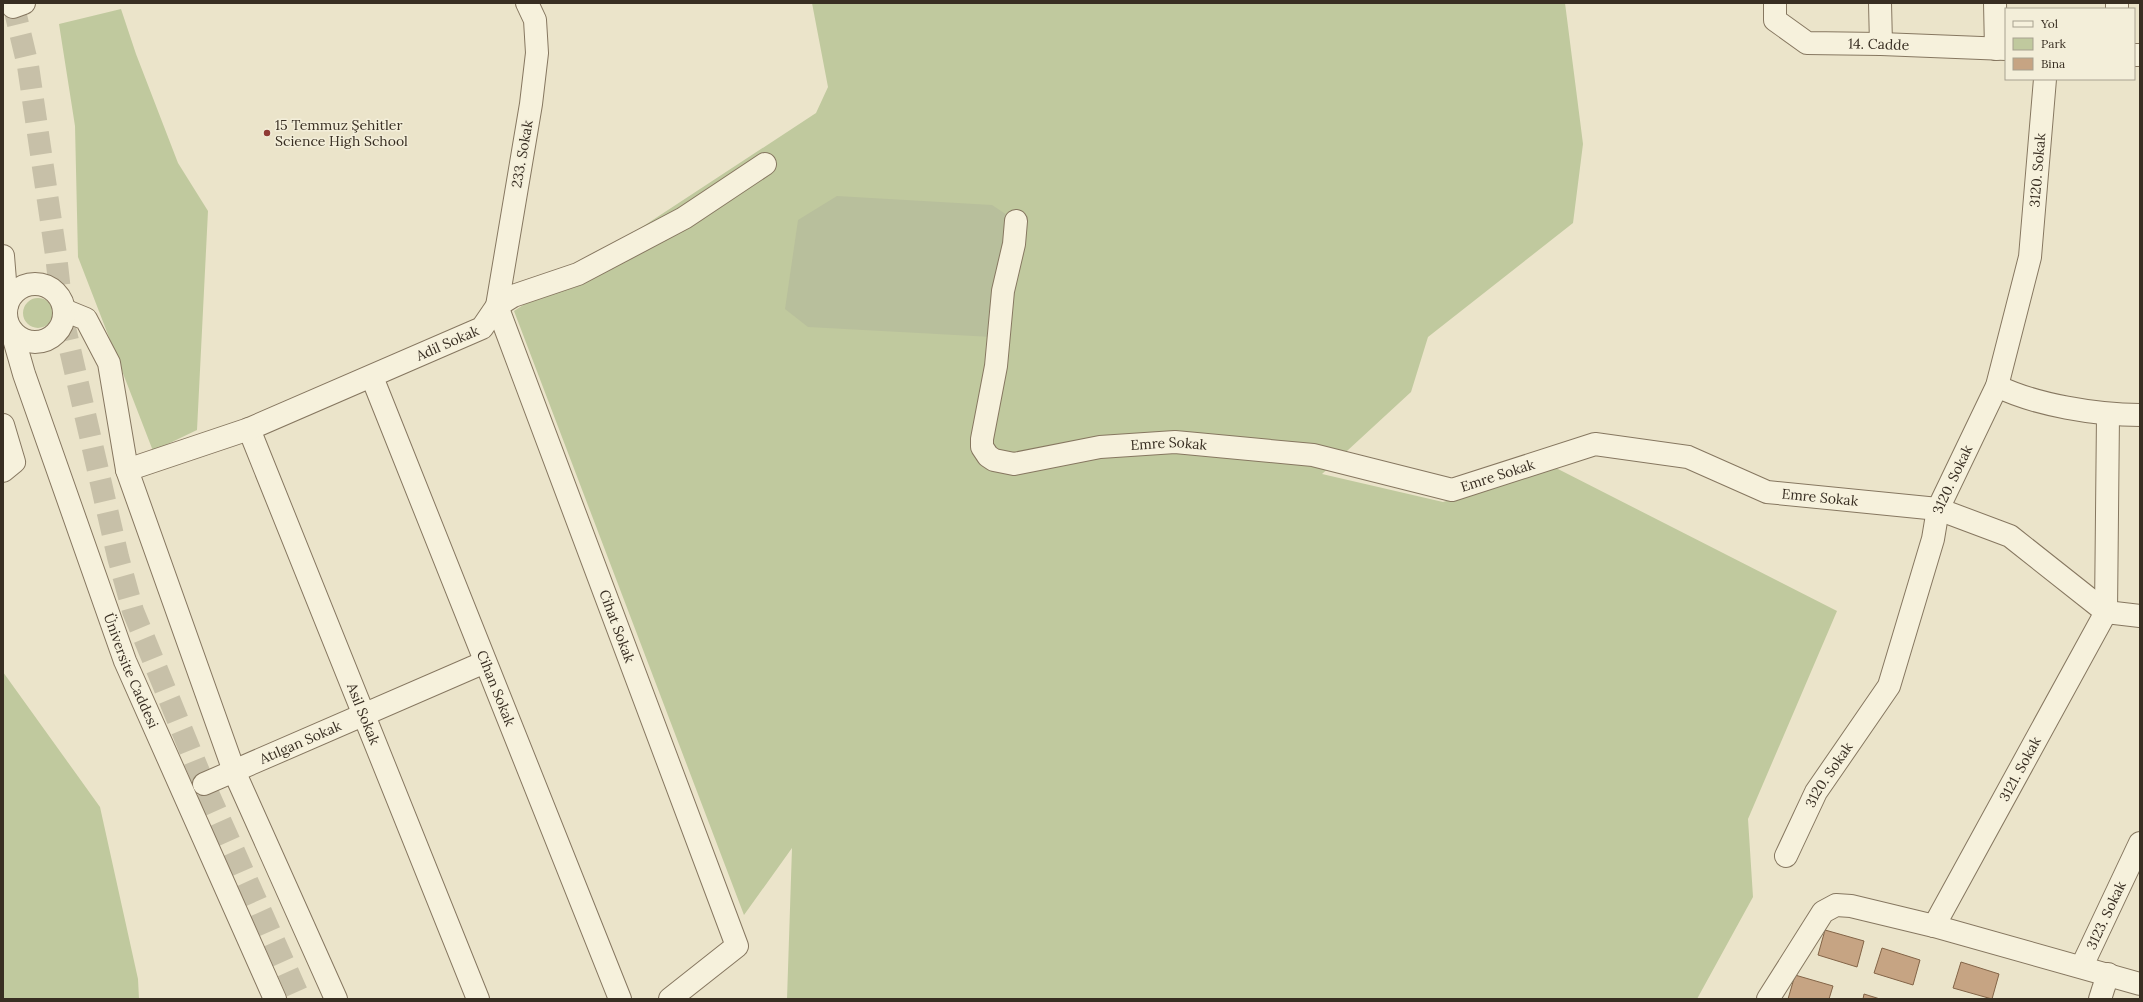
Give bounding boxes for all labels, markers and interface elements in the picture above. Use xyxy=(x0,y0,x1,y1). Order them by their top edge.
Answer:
legend xyxy=(2005,8,2135,80)
text: Yol xyxy=(2040,16,2058,31)
street label: 14. Cadde xyxy=(1848,35,1910,54)
text: Park xyxy=(2041,36,2067,51)
text: Bina xyxy=(2041,56,2065,71)
place label: 15 Temmuz Şehitler Science High School xyxy=(275,116,408,150)
street label: 233. Sokak xyxy=(507,118,537,189)
marker: 15 Temmuz Şehitler Science High School xyxy=(262,128,272,138)
street label: 3120. Sokak xyxy=(2025,132,2049,208)
street label: Adil Sokak xyxy=(412,321,482,365)
street label: Emre Sokak xyxy=(1130,433,1208,454)
street label: 3120. Sokak xyxy=(1928,442,1977,515)
street label: Emre Sokak xyxy=(1458,455,1537,496)
street label: Emre Sokak xyxy=(1781,485,1860,510)
street label: Cihat Sokak xyxy=(595,587,639,666)
street label: Üniversite Caddesi xyxy=(100,611,163,731)
street label: Cihan Sokak xyxy=(473,648,519,729)
street label: Asil Sokak xyxy=(343,679,384,748)
street label: Atılgan Sokak xyxy=(256,716,344,768)
street label: 3121. Sokak xyxy=(1995,733,2045,805)
street label: 3120. Sokak xyxy=(1801,738,1857,810)
street label: 3123. Sokak xyxy=(2082,878,2130,952)

